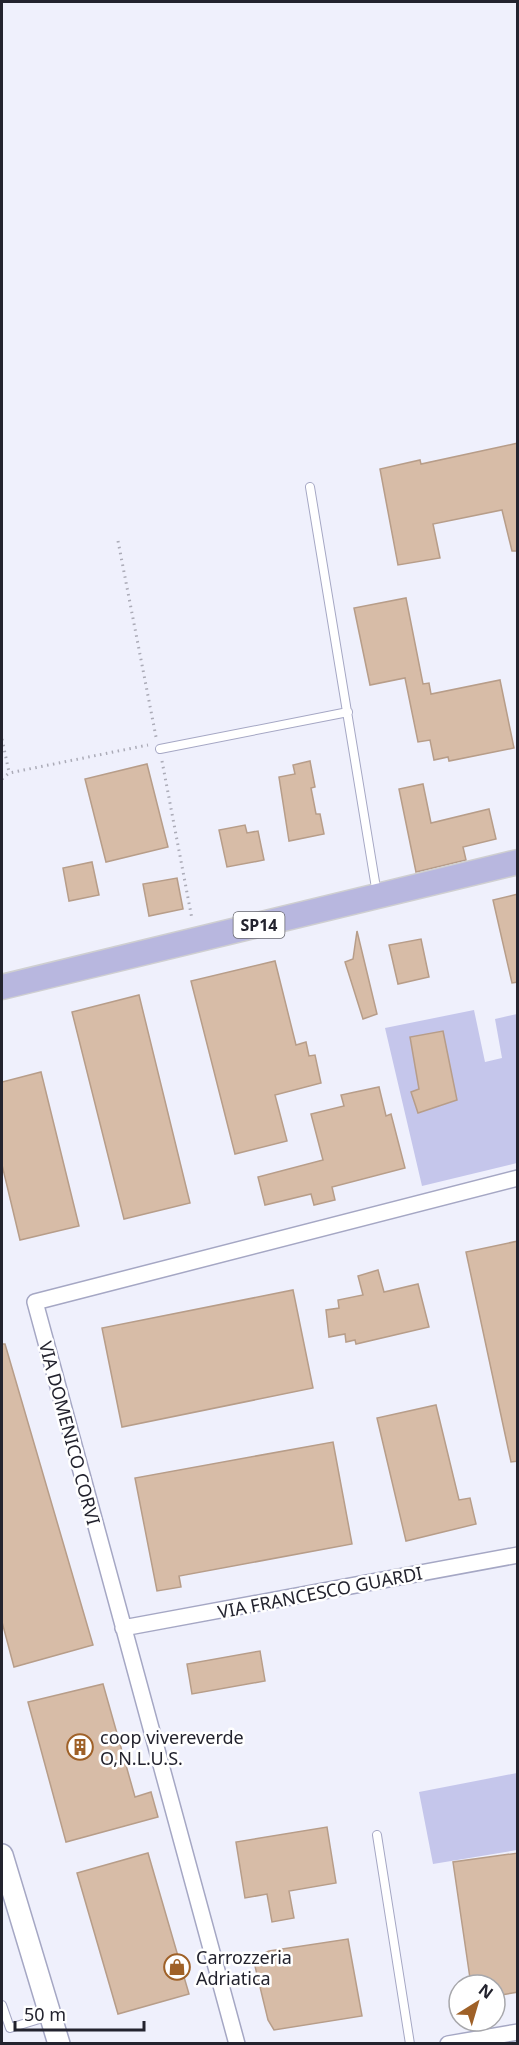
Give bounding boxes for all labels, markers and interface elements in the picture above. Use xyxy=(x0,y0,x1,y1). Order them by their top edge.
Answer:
road number: SP14 xyxy=(234,912,284,938)
street label: VIA DOMENICO CORVI xyxy=(34,1338,106,1528)
street label: VIA FRANCESCO GUARDI xyxy=(216,1560,424,1624)
place label: coop vivereverde O,N.L.U.S. xyxy=(100,1725,244,1770)
building icon: coop vivereverde O,N.L.U.S. xyxy=(65,1732,95,1762)
place label: Carrozzeria Adriatica xyxy=(196,1945,292,1990)
shop icon: Carrozzeria Adriatica xyxy=(162,1952,192,1982)
north arrow xyxy=(447,1973,507,2033)
text: N xyxy=(474,1978,498,2004)
scale bar xyxy=(15,1994,144,2032)
text: 50 m xyxy=(24,2002,66,2026)

